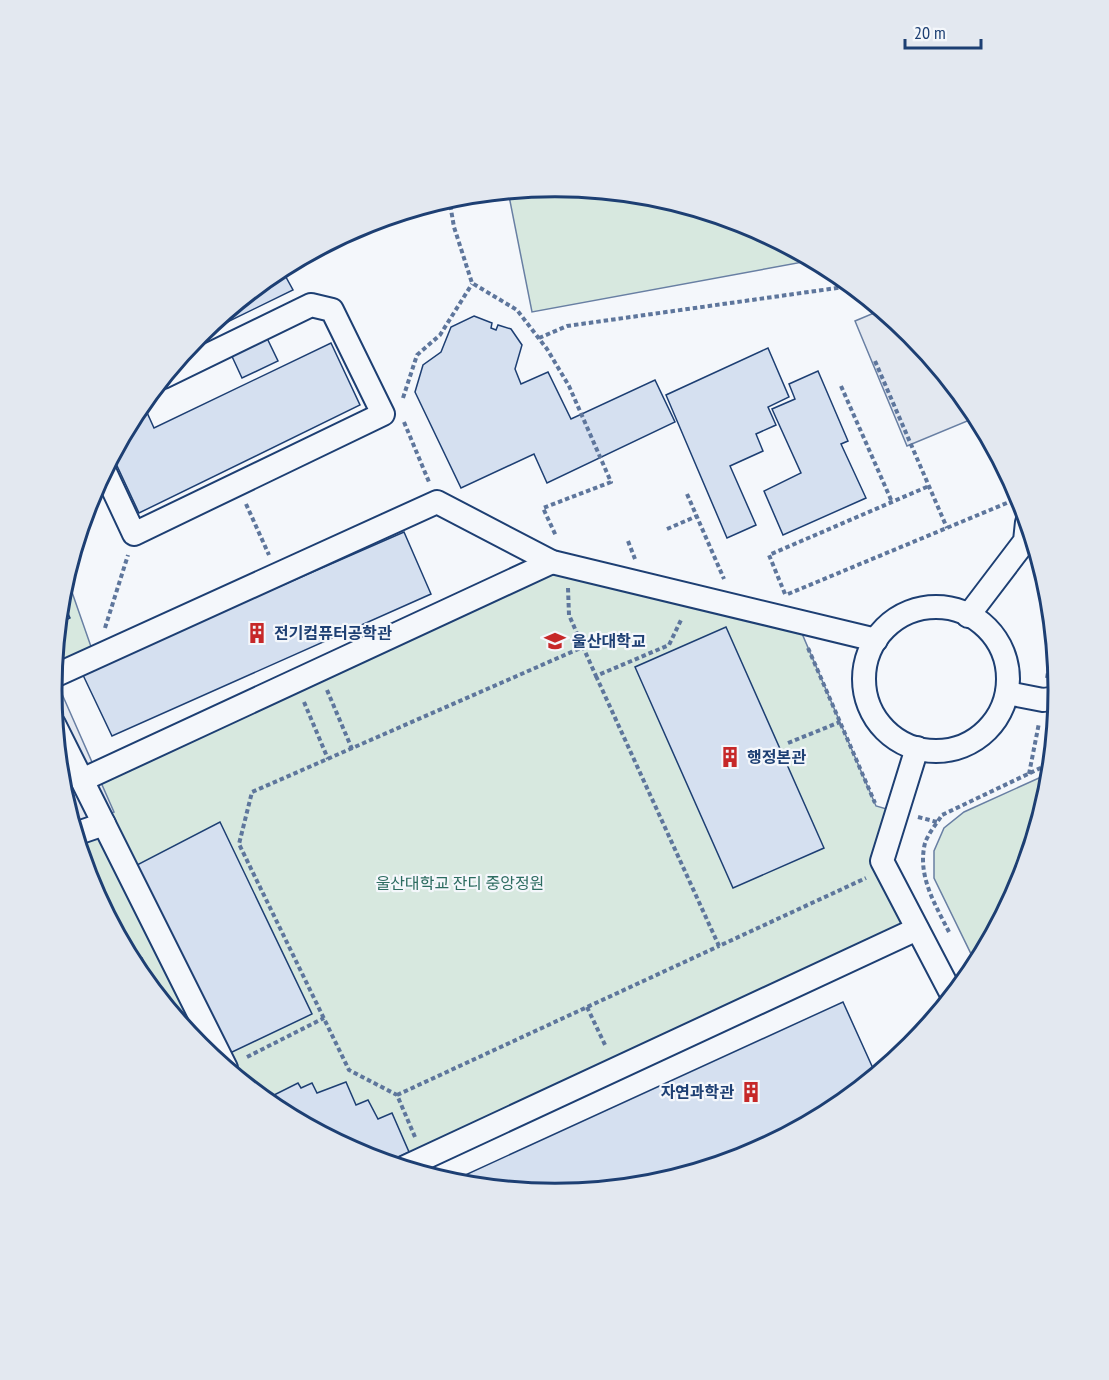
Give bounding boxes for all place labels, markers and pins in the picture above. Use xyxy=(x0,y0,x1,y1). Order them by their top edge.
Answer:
building icon: 전기컴퓨터공학관 xyxy=(245,621,269,645)
place label: 전기컴퓨터공학관 xyxy=(274,623,392,643)
school or university icon: 울산대학교 xyxy=(543,629,567,653)
place label: 울산대학교 xyxy=(572,631,646,651)
building icon: 행정본관 xyxy=(718,745,742,769)
place label: 행정본관 xyxy=(747,747,806,767)
building icon: 자연과학관 xyxy=(739,1080,763,1104)
place label: 자연과학관 xyxy=(660,1082,734,1102)

